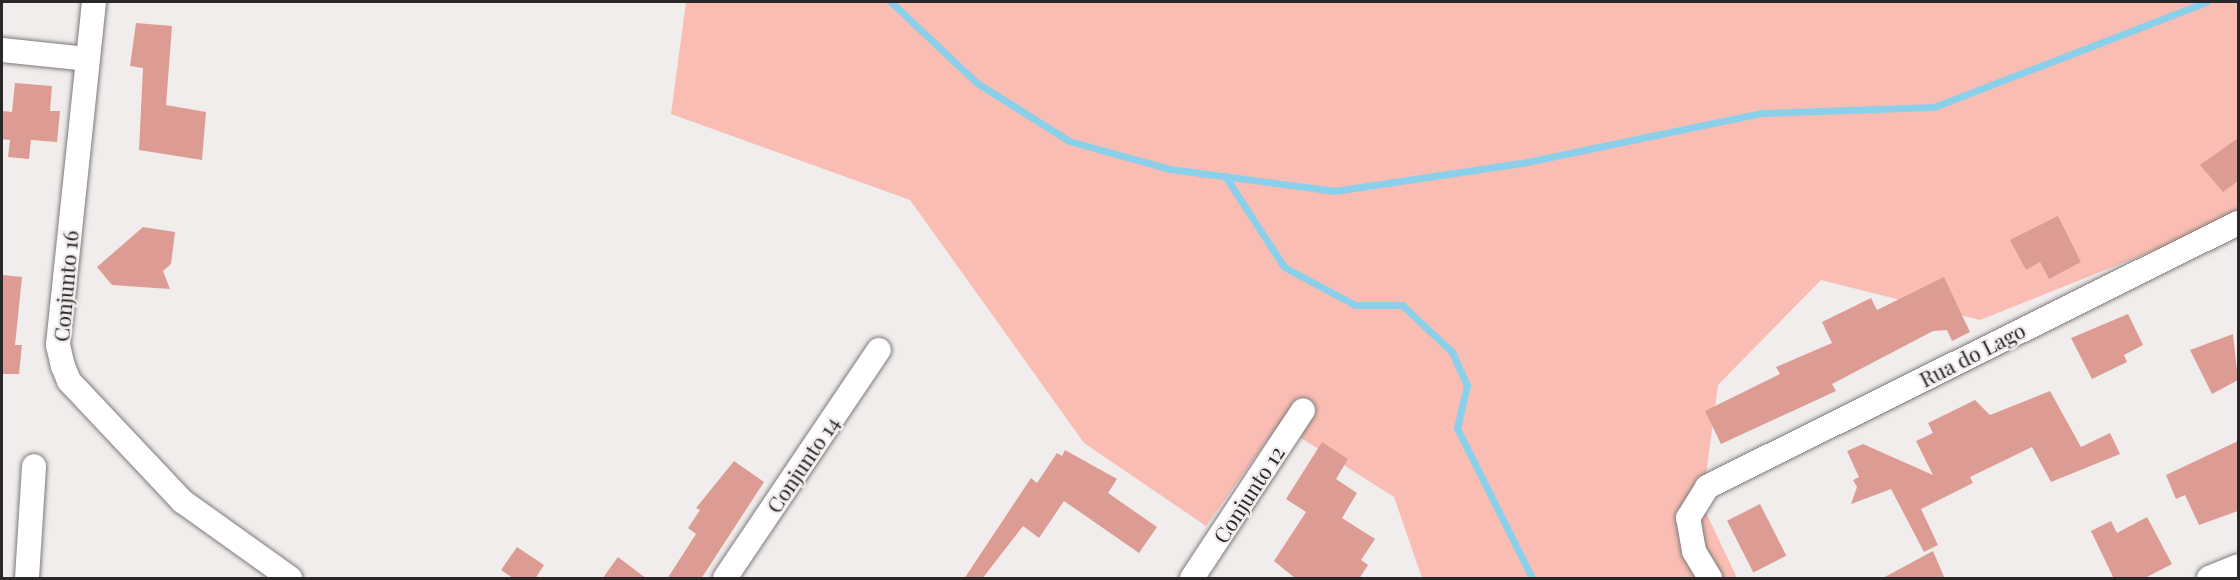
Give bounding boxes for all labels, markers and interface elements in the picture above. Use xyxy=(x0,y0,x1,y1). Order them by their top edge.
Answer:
street label: Conjunto 16 xyxy=(48,229,82,343)
street label: Rua do Lago xyxy=(1915,317,2029,391)
street label: Conjunto 14 xyxy=(760,411,844,517)
street label: Conjunto 12 xyxy=(1207,441,1289,547)

